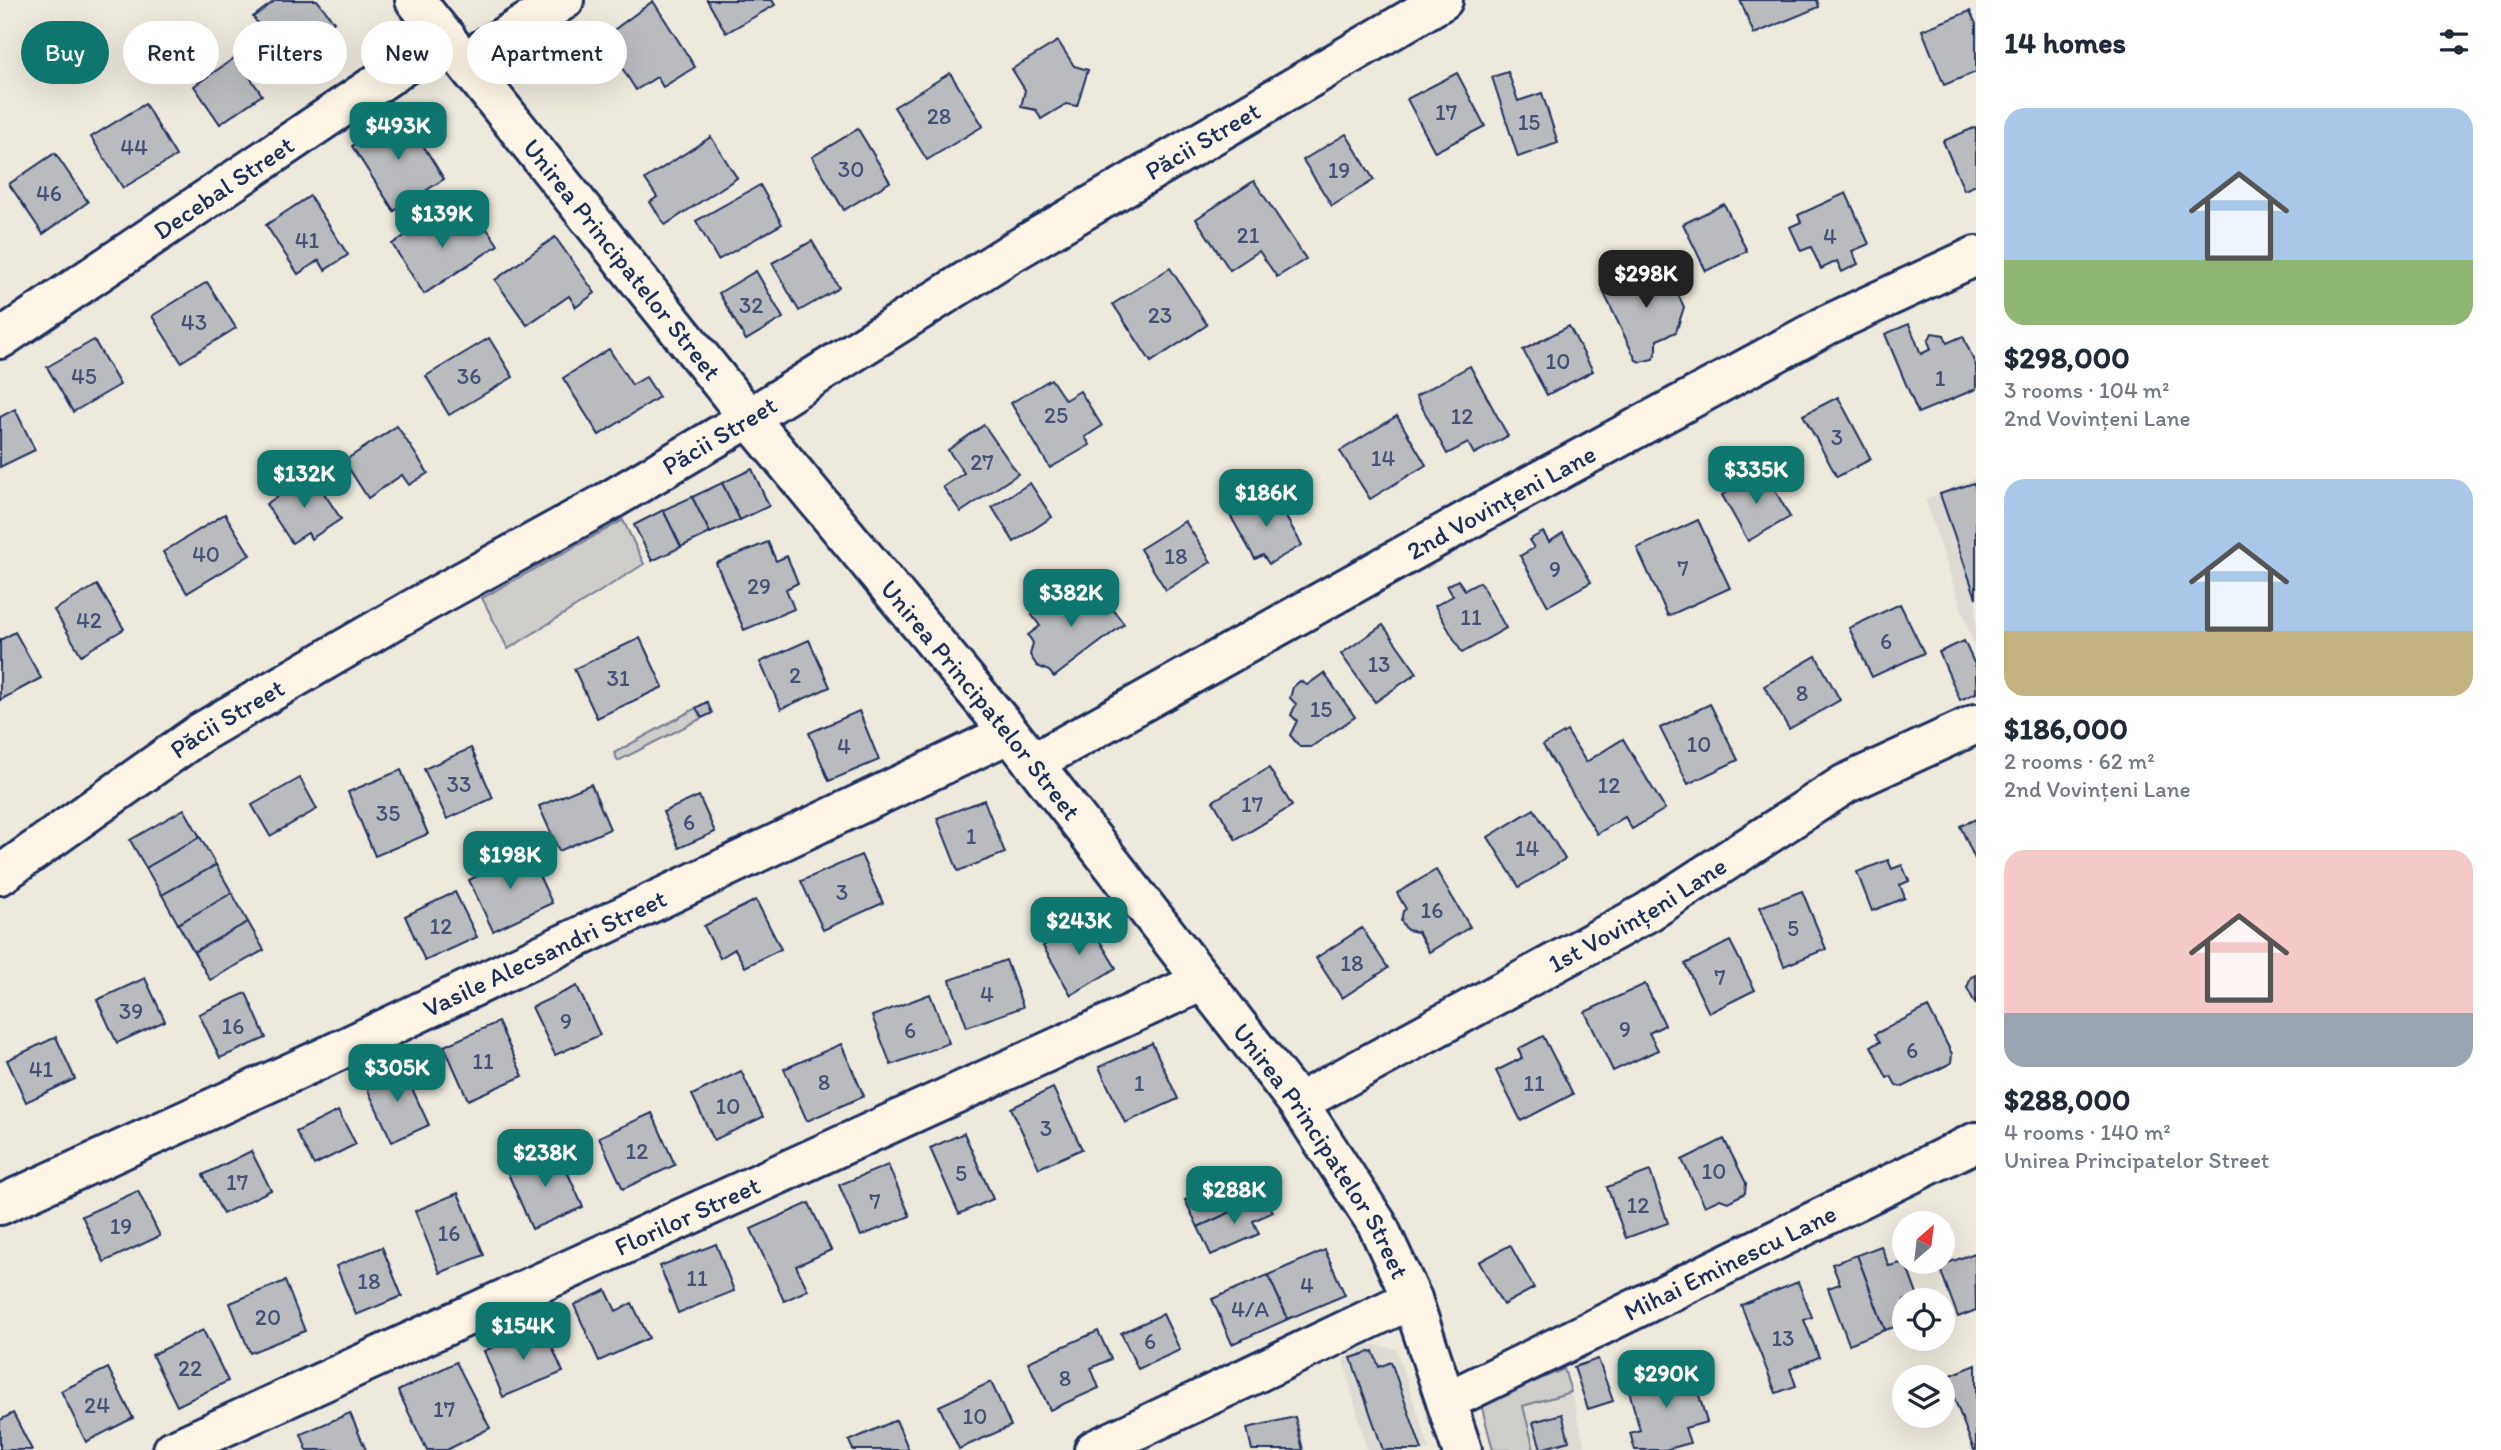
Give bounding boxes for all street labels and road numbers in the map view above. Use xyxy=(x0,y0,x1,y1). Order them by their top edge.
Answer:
street label: Păcii Street xyxy=(1139,94,1266,187)
street label: Decebal Street xyxy=(147,128,300,247)
street label: Unirea Principatelor Street xyxy=(516,132,729,387)
street label: Păcii Street xyxy=(656,388,783,482)
street label: 2nd Vovințeni Lane xyxy=(1401,437,1601,567)
street label: Unirea Principatelor Street xyxy=(874,573,1088,827)
street label: Păcii Street xyxy=(163,671,290,765)
street label: 1st Vovințeni Lane xyxy=(1542,849,1732,980)
street label: Vasile Alecsandri Street xyxy=(418,882,672,1024)
street label: Unirea Principatelor Street xyxy=(1226,1016,1416,1284)
street label: Florilor Street xyxy=(609,1169,765,1263)
street label: Mihai Eminescu Lane xyxy=(1618,1197,1842,1328)

